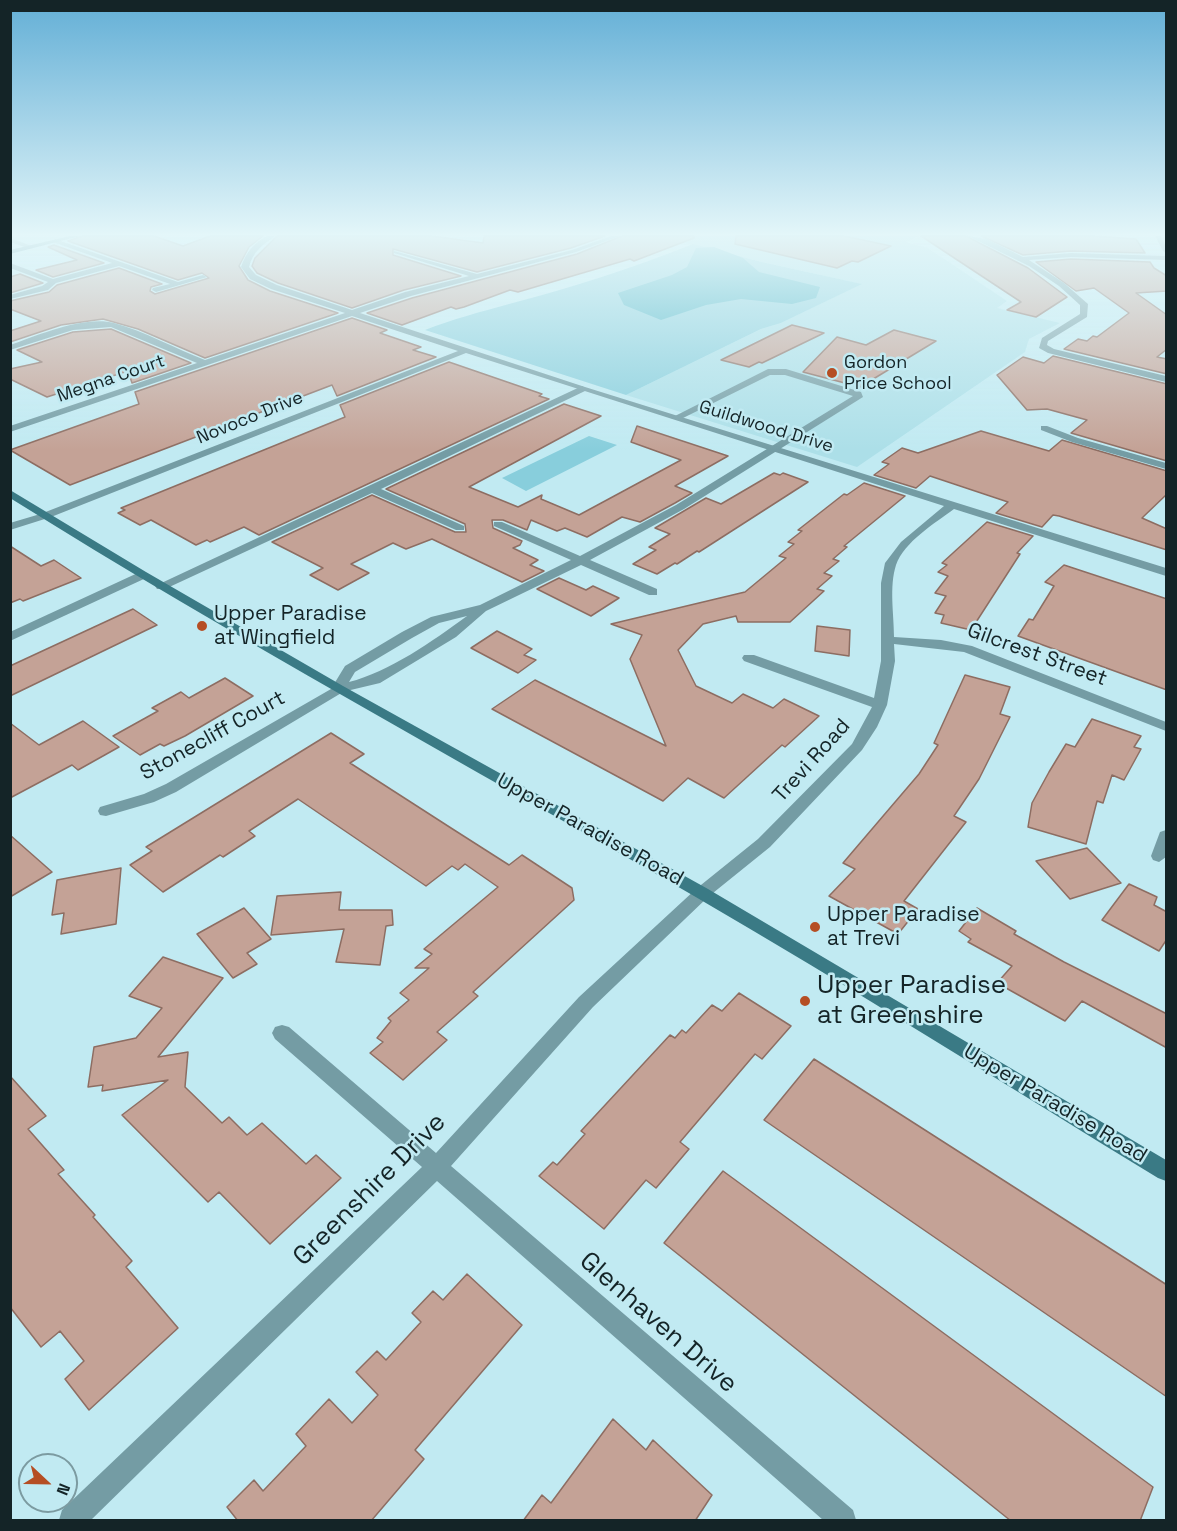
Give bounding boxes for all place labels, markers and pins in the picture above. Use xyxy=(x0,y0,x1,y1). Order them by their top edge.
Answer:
place label: Gordon Price School xyxy=(844,352,952,394)
marker: Gordon Price School xyxy=(825,366,839,380)
place label: Upper Paradise at Wingfield xyxy=(214,601,367,651)
marker: Upper Paradise at Wingfield xyxy=(195,619,209,633)
place label: Upper Paradise at Trevi xyxy=(827,902,980,952)
marker: Upper Paradise at Trevi xyxy=(808,920,822,934)
place label: Upper Paradise at Greenshire xyxy=(817,970,1006,1032)
marker: Upper Paradise at Greenshire xyxy=(798,994,812,1008)

